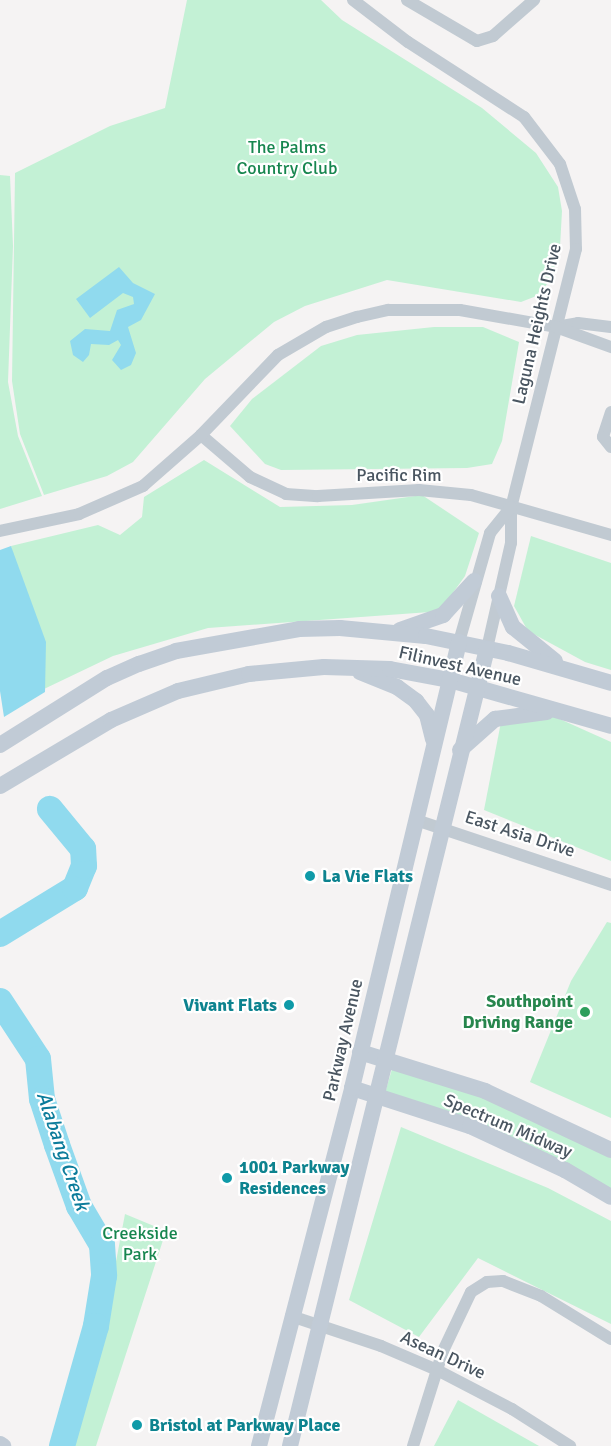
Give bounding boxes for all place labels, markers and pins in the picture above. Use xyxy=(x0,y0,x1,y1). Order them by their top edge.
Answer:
place label: La Vie Flats xyxy=(322,865,413,887)
marker: La Vie Flats xyxy=(303,869,317,883)
place label: Southpoint Driving Range xyxy=(463,991,573,1034)
place label: Vivant Flats xyxy=(183,994,277,1016)
marker: Vivant Flats xyxy=(282,998,296,1012)
marker: Southpoint Driving Range xyxy=(578,1005,592,1019)
place label: 1001 Parkway Residences xyxy=(239,1157,349,1200)
marker: 1001 Parkway Residences xyxy=(220,1171,234,1185)
place label: Bristol at Parkway Place xyxy=(149,1414,340,1436)
marker: Bristol at Parkway Place xyxy=(130,1418,144,1432)

